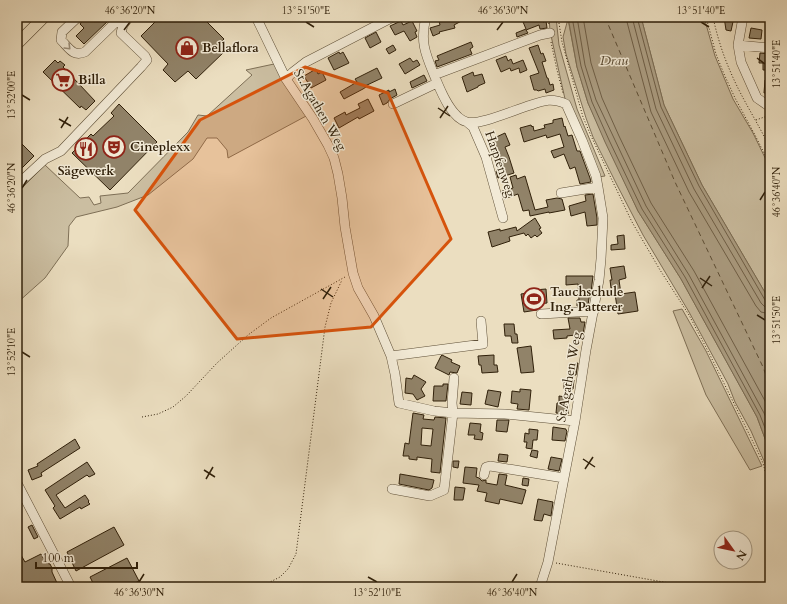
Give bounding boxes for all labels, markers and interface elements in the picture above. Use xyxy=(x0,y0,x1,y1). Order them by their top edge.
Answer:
text: 46°36'20"N xyxy=(105,4,156,18)
text: 13°51'50"E xyxy=(282,4,330,18)
text: 46°36'30"N xyxy=(478,4,529,18)
text: 13°51'40"E xyxy=(677,4,725,18)
shop icon: Bellaflora xyxy=(174,35,200,61)
place label: Bellaflora xyxy=(202,39,259,57)
text: 13°51'40"E xyxy=(770,40,784,88)
one-way arrow xyxy=(63,42,71,50)
water label: Drau xyxy=(600,51,628,70)
street label: St.Agathen Weg xyxy=(289,66,351,155)
supermarket icon: Billa xyxy=(50,67,76,93)
text: 13°52'00"E xyxy=(5,71,19,119)
place label: Billa xyxy=(78,71,106,89)
street label: Harpfenweg xyxy=(480,128,520,200)
theatre icon: Cineplexx xyxy=(101,134,127,160)
restaurant icon: Sägewerk xyxy=(73,136,99,162)
place label: Cineplexx xyxy=(130,138,190,156)
text: 46°36'20"N xyxy=(5,162,19,213)
place label: Sägewerk xyxy=(58,162,115,180)
text: 46°36'40"N xyxy=(770,166,784,217)
place label: Tauchschule Ing. Patterer xyxy=(550,283,624,316)
sports icon: Tauchschule Ing. Patterer xyxy=(521,286,547,312)
text: 13°51'50"E xyxy=(770,296,784,344)
text: 13°52'10"E xyxy=(5,328,19,376)
street label: St.Agathen Weg xyxy=(552,330,586,424)
north arrow xyxy=(713,530,753,570)
scale bar xyxy=(36,544,137,570)
text: N xyxy=(732,547,750,564)
text: 100 m xyxy=(42,550,75,566)
text: 46°36'30"N xyxy=(114,586,165,600)
text: 13°52'10"E xyxy=(353,586,401,600)
text: 46°36'40"N xyxy=(487,586,538,600)

